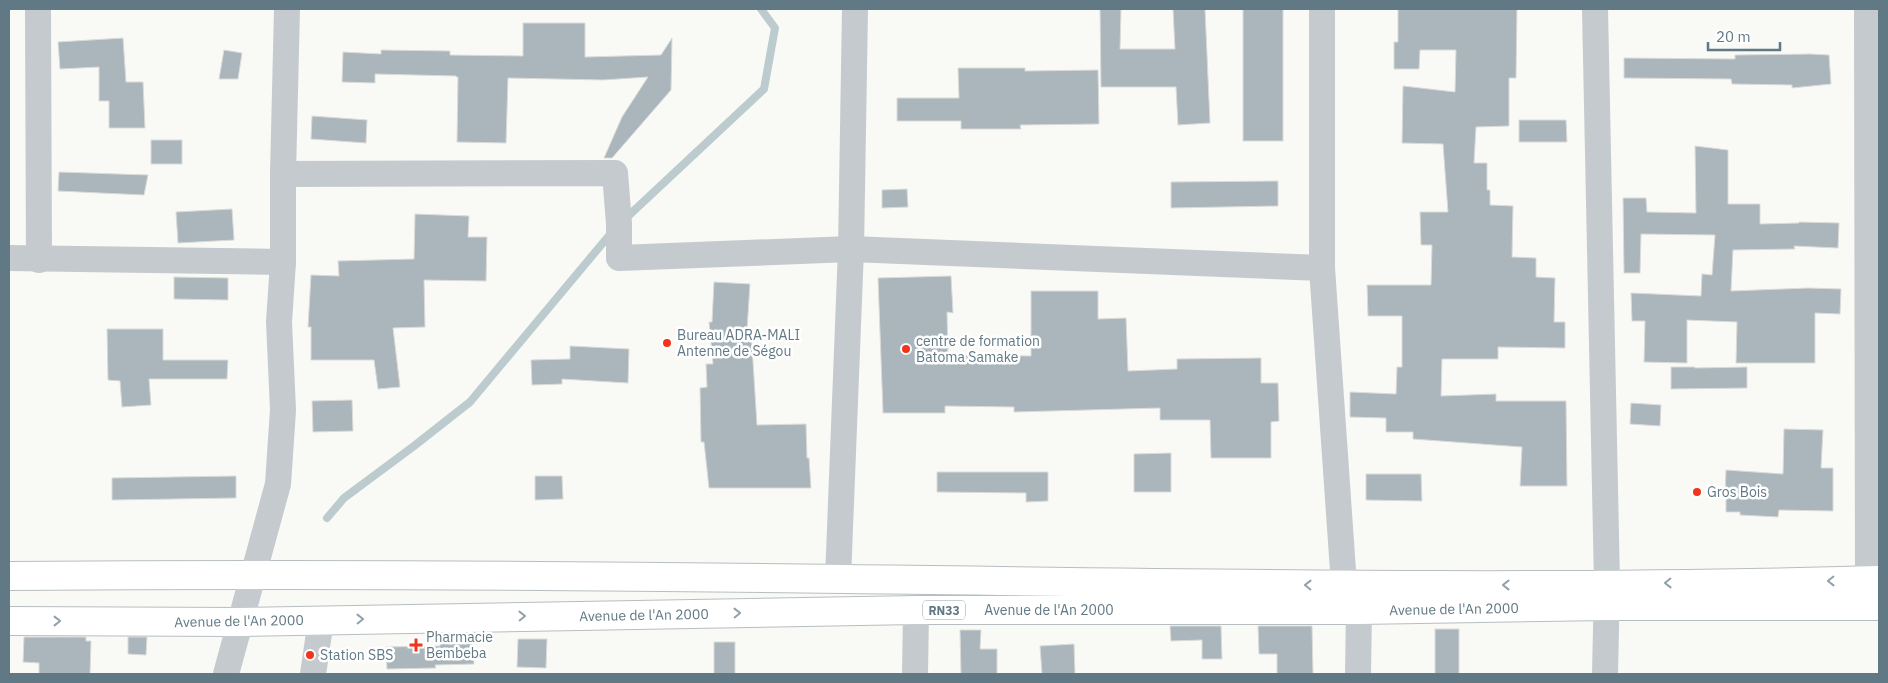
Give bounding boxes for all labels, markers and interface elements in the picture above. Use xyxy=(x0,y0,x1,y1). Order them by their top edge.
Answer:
scale bar xyxy=(1708,20,1780,52)
text: 20 m xyxy=(1716,27,1751,46)
place label: Bureau ADRA-MALI Antenne de Ségou xyxy=(677,326,800,360)
place label: centre de formation Batoma Samake xyxy=(916,332,1040,366)
marker: Bureau ADRA-MALI Antenne de Ségou xyxy=(661,337,673,349)
marker: centre de formation Batoma Samake xyxy=(900,343,912,355)
place label: Gros Bois xyxy=(1707,483,1767,501)
marker: Gros Bois xyxy=(1691,486,1703,498)
one-way arrow xyxy=(1826,576,1834,586)
one-way arrow xyxy=(1664,578,1672,588)
one-way arrow xyxy=(1304,580,1312,590)
one-way arrow xyxy=(1501,580,1509,590)
street label: Avenue de l'An 2000 xyxy=(1389,599,1519,619)
road number: RN33 xyxy=(923,600,965,620)
street label: Avenue de l'An 2000 xyxy=(984,601,1114,619)
street label: Avenue de l'An 2000 xyxy=(579,605,709,625)
one-way arrow xyxy=(734,608,742,618)
street label: Avenue de l'An 2000 xyxy=(174,611,304,631)
one-way arrow xyxy=(519,611,527,622)
one-way arrow xyxy=(356,614,364,624)
one-way arrow xyxy=(54,616,62,626)
place label: Pharmacie Bembeba xyxy=(426,628,493,662)
marker: Pharmacie Bembeba xyxy=(410,639,422,651)
place label: Station SBS xyxy=(320,646,393,664)
marker: Station SBS xyxy=(304,649,316,661)

